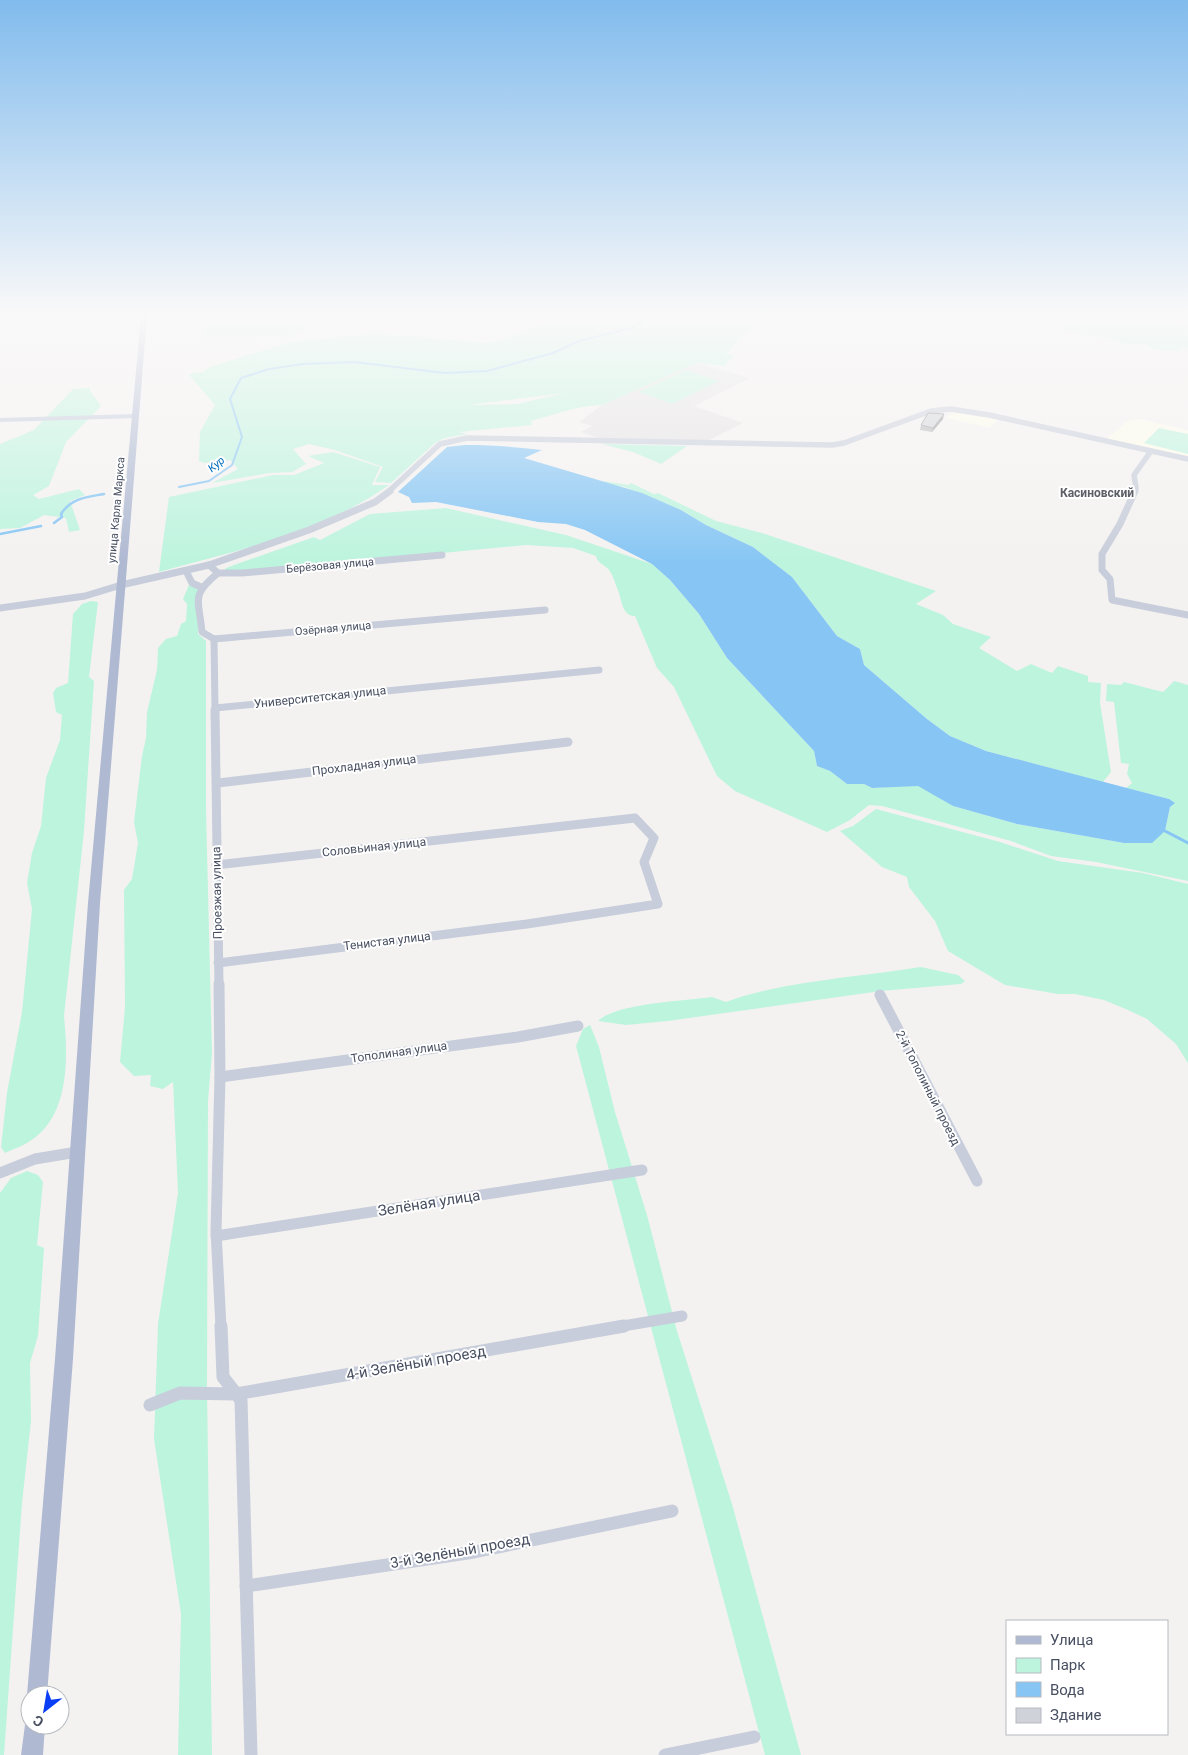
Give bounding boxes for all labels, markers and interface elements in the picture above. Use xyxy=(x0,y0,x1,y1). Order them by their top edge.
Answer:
water label: Кур xyxy=(205,454,227,475)
street label: улица Карла Маркса xyxy=(105,456,128,564)
district label: Касиновский xyxy=(1060,486,1134,500)
street label: Берёзовая улица xyxy=(286,555,374,576)
street label: Озёрная улица xyxy=(294,619,372,638)
street label: Университетская улица xyxy=(253,683,387,711)
street label: Прохладная улица xyxy=(311,752,417,778)
street label: Соловьиная улица xyxy=(321,835,427,859)
street label: Проезжая улица xyxy=(209,846,225,940)
street label: Тенистая улица xyxy=(343,929,431,953)
street label: 2-й Тополиный проезд xyxy=(893,1028,963,1148)
street label: Тополиная улица xyxy=(350,1038,448,1066)
street label: Зелёная улица xyxy=(377,1186,481,1220)
street label: 4-й Зелёный проезд xyxy=(345,1342,487,1384)
street label: 3-й Зелёный проезд xyxy=(389,1530,531,1572)
legend xyxy=(1006,1620,1168,1735)
text: Улица xyxy=(1050,1631,1093,1649)
text: Парк xyxy=(1050,1656,1085,1674)
text: Вода xyxy=(1050,1681,1085,1699)
north arrow xyxy=(20,1685,70,1735)
text: Здание xyxy=(1050,1706,1101,1724)
text: С xyxy=(30,1712,46,1730)

